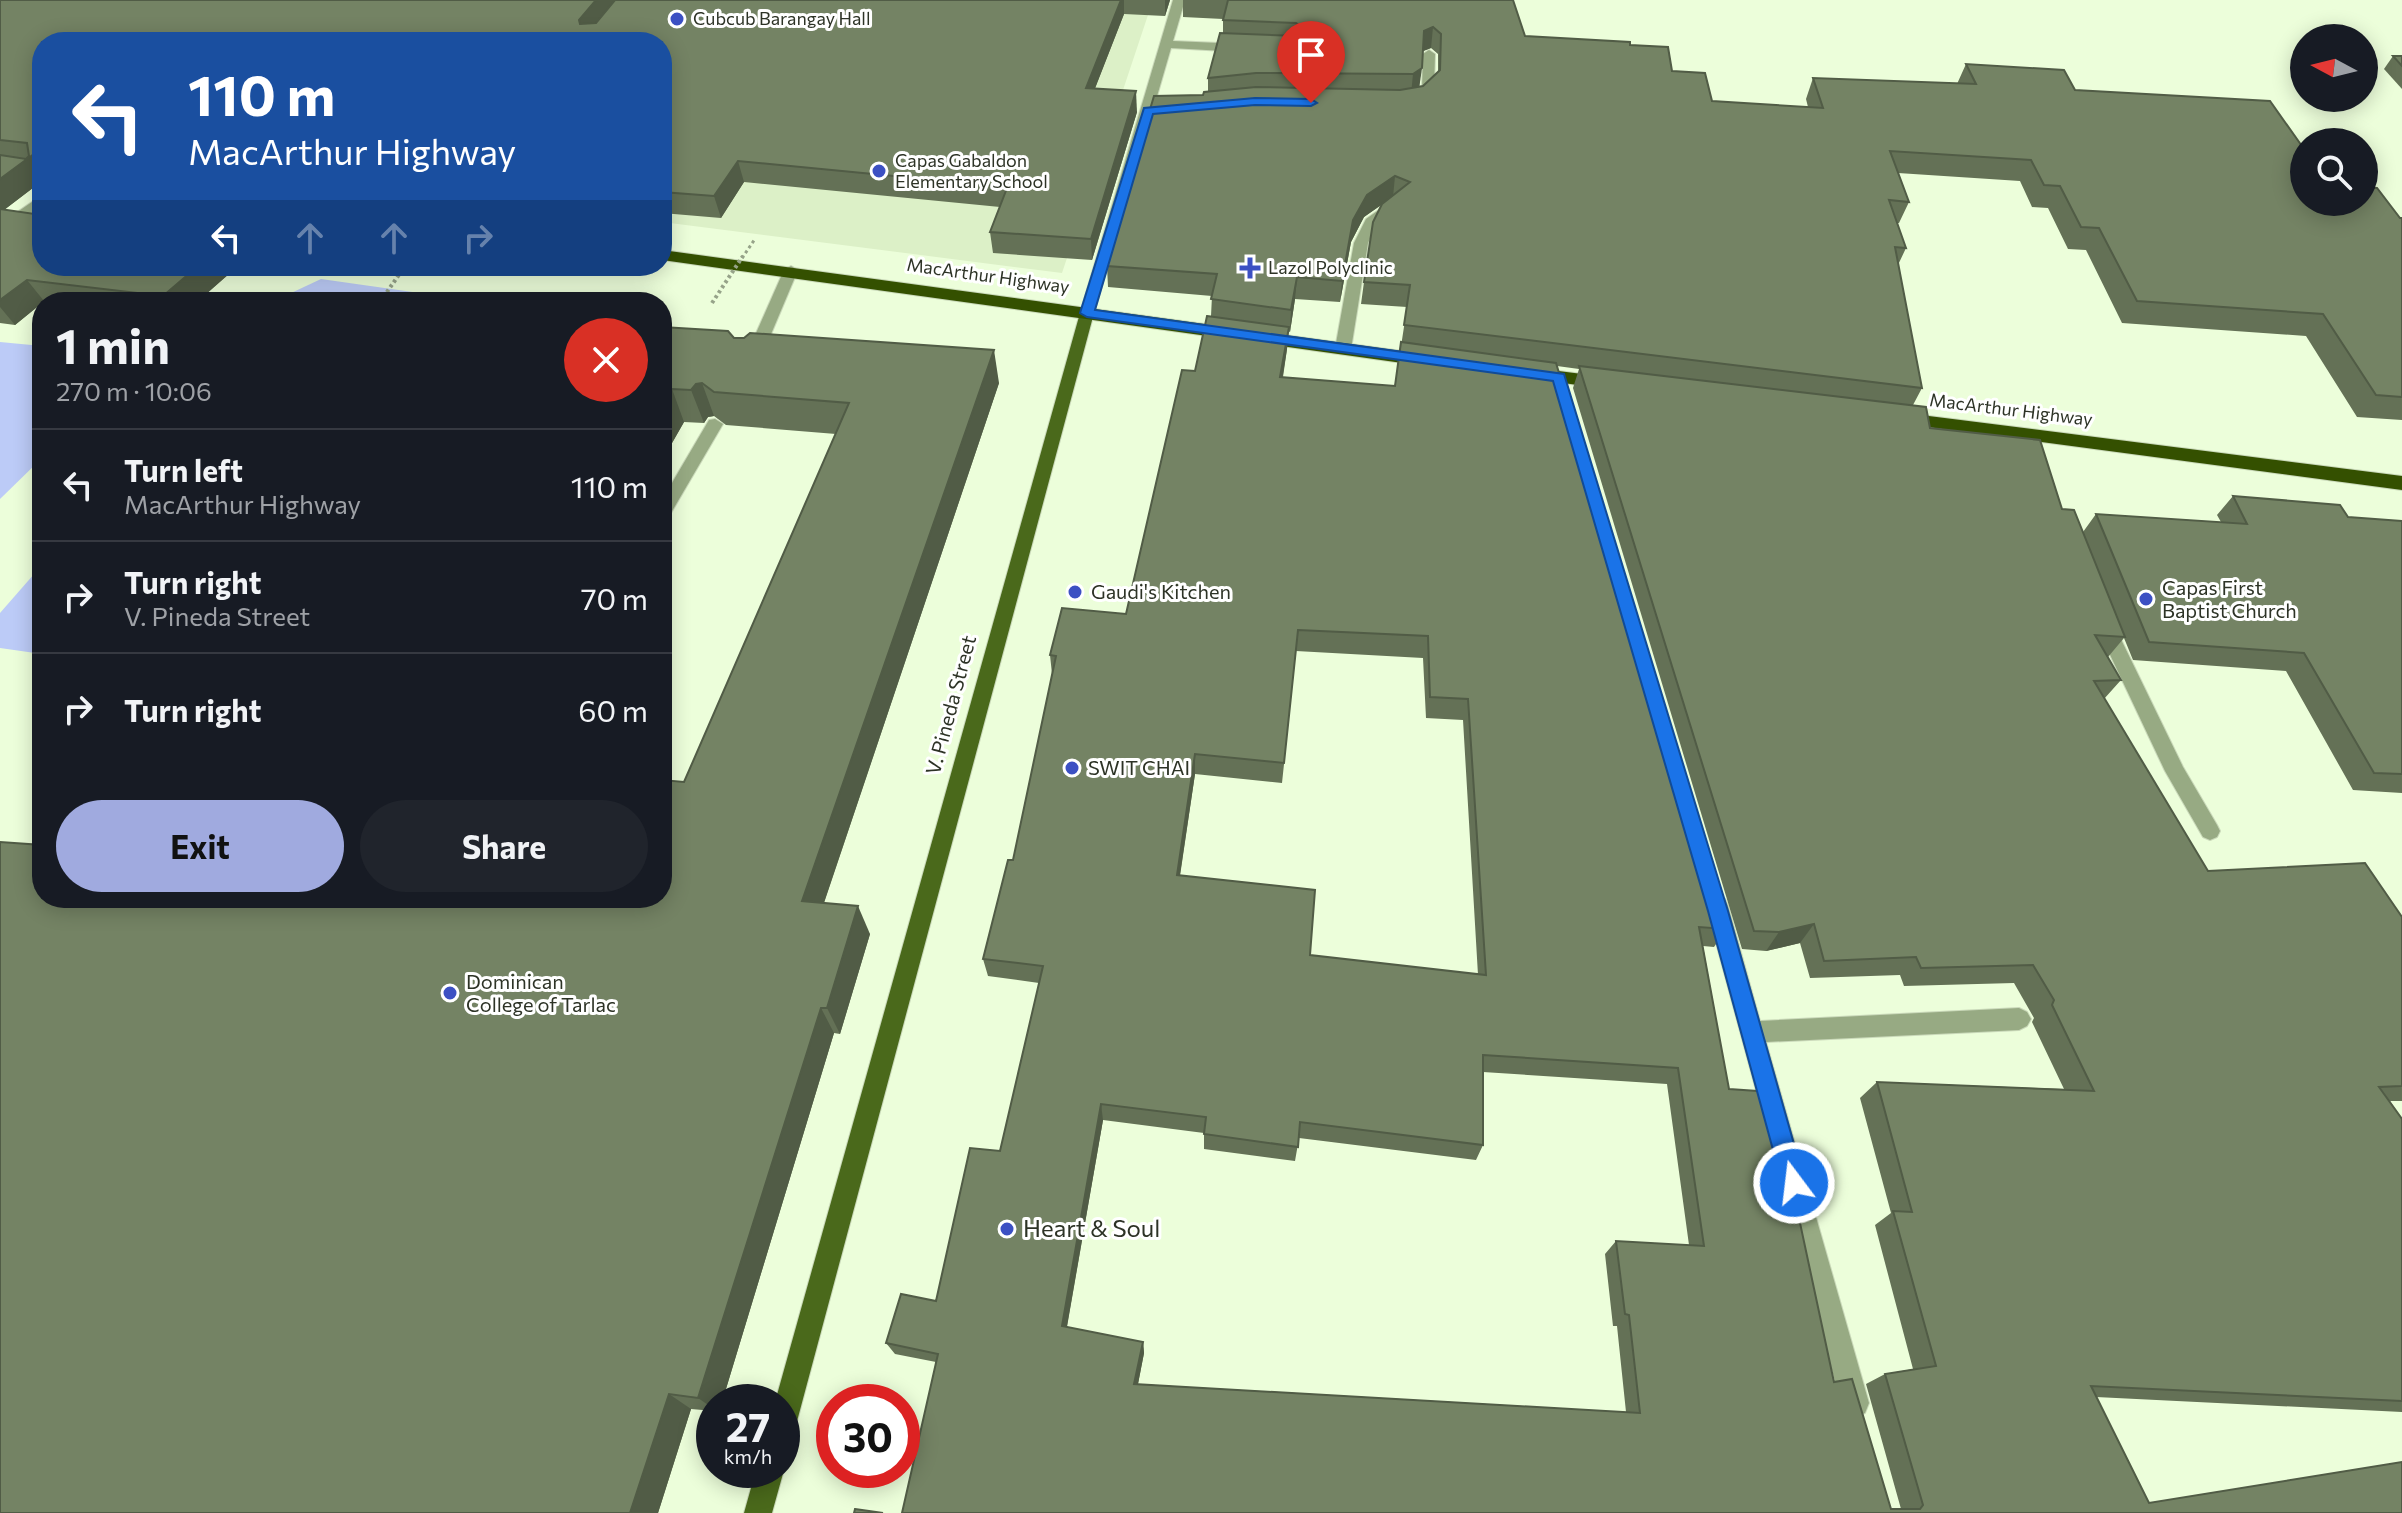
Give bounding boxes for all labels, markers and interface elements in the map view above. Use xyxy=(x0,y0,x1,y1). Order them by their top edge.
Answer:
place label: Cubcub Barangay Hall xyxy=(693,7,871,29)
marker: Cubcub Barangay Hall xyxy=(668,10,686,28)
pin xyxy=(1277,21,1345,103)
north arrow xyxy=(2290,24,2378,112)
map controls xyxy=(2290,24,2378,216)
icon: arrive xyxy=(1289,33,1333,77)
text: 110 m xyxy=(188,59,335,128)
icon: left xyxy=(56,64,160,168)
text: MacArthur Highway xyxy=(188,128,516,172)
button: search xyxy=(2290,128,2378,216)
place label: Capas Gabaldon Elementary School xyxy=(895,149,1048,192)
marker: Capas Gabaldon Elementary School xyxy=(870,162,888,180)
icon: left xyxy=(204,216,248,260)
icon: ahead xyxy=(288,216,332,260)
icon: ahead xyxy=(372,216,416,260)
icon: right xyxy=(456,216,500,260)
street label: MacArthur Highway xyxy=(905,253,1071,297)
place label: Lazol Polyclinic xyxy=(1268,256,1393,278)
marker: Lazol Polyclinic xyxy=(1239,257,1261,279)
text: 1 min xyxy=(56,315,170,374)
button: close xyxy=(564,318,648,402)
text: 270 m · 10:06 xyxy=(56,375,212,406)
street label: MacArthur Highway xyxy=(1928,388,2094,430)
text: Turn left xyxy=(124,451,243,488)
icon: left xyxy=(56,463,100,507)
text: 110 m xyxy=(571,467,648,504)
text: MacArthur Highway xyxy=(124,488,361,519)
text: Turn right xyxy=(124,563,261,600)
icon: right xyxy=(56,575,100,619)
place label: Capas First Baptist Church xyxy=(2162,575,2297,622)
text: 70 m xyxy=(581,579,648,616)
place label: Gaudi's Kitchen xyxy=(1091,579,1231,603)
marker: Gaudi's Kitchen xyxy=(1066,583,1084,601)
marker: Capas First Baptist Church xyxy=(2137,590,2155,608)
text: V. Pineda Street xyxy=(124,600,310,631)
street label: V. Pineda Street xyxy=(920,632,980,777)
icon: right xyxy=(56,687,100,731)
text: Turn right xyxy=(124,691,261,728)
text: 60 m xyxy=(578,691,648,728)
place label: SWIT CHAI xyxy=(1088,755,1190,779)
marker: SWIT CHAI xyxy=(1063,759,1081,777)
button: Exit xyxy=(56,800,344,892)
button: Share xyxy=(360,800,648,892)
place label: Dominican College of Tarlac xyxy=(466,969,616,1016)
marker: Dominican College of Tarlac xyxy=(441,984,459,1002)
position arrow xyxy=(1752,1141,1836,1225)
place label: Heart & Soul xyxy=(1023,1213,1160,1242)
marker: Heart & Soul xyxy=(998,1220,1016,1238)
speed limit sign: 30 xyxy=(816,1384,920,1488)
text: 27 xyxy=(726,1401,770,1450)
text: km/h xyxy=(724,1444,772,1468)

